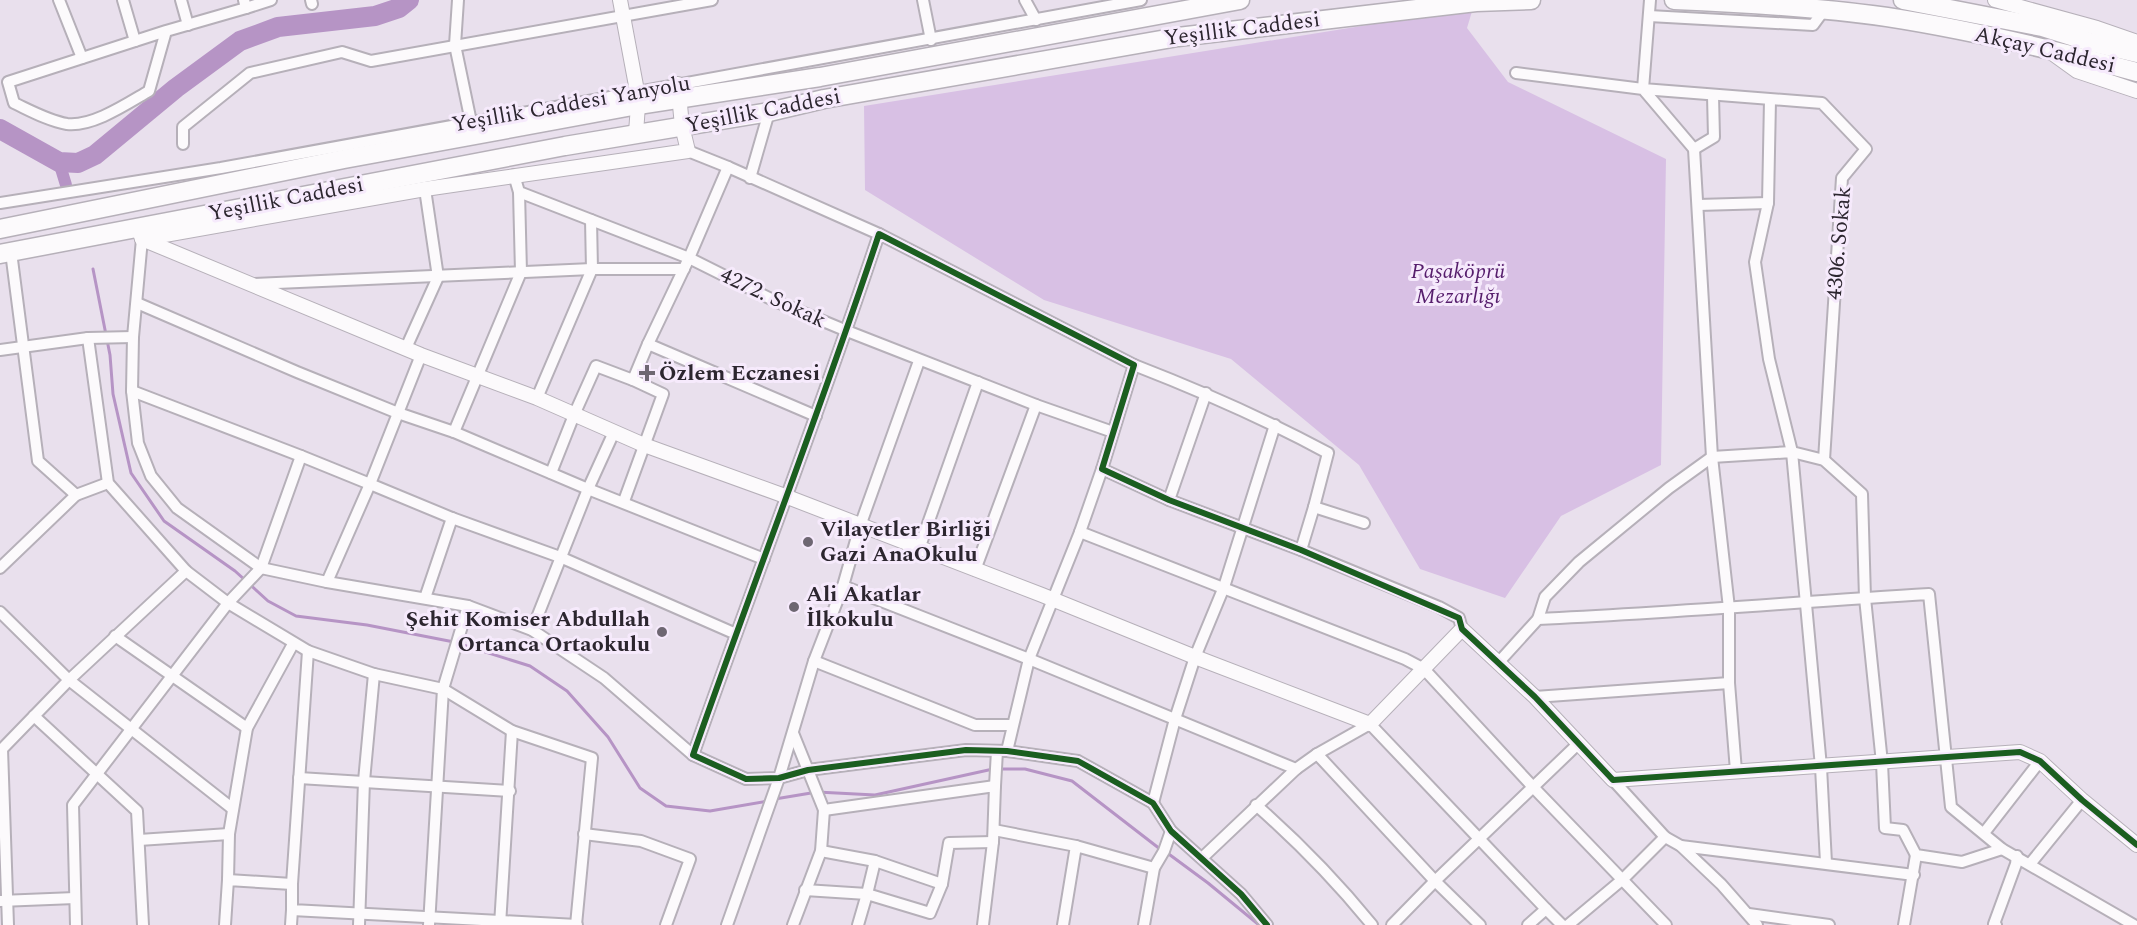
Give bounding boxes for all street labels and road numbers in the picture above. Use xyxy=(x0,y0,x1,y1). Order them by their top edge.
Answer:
street label: Yeşillik Caddesi xyxy=(1162,3,1322,55)
street label: Akçay Caddesi xyxy=(1971,18,2119,82)
street label: Yeşillik Caddesi Yanyolu xyxy=(449,67,693,141)
street label: Yeşillik Caddesi xyxy=(683,80,843,142)
street label: Yeşillik Caddesi xyxy=(206,168,366,230)
street label: 4306. Sokak xyxy=(1818,185,1860,301)
street label: 4272. Sokak xyxy=(714,259,832,337)

